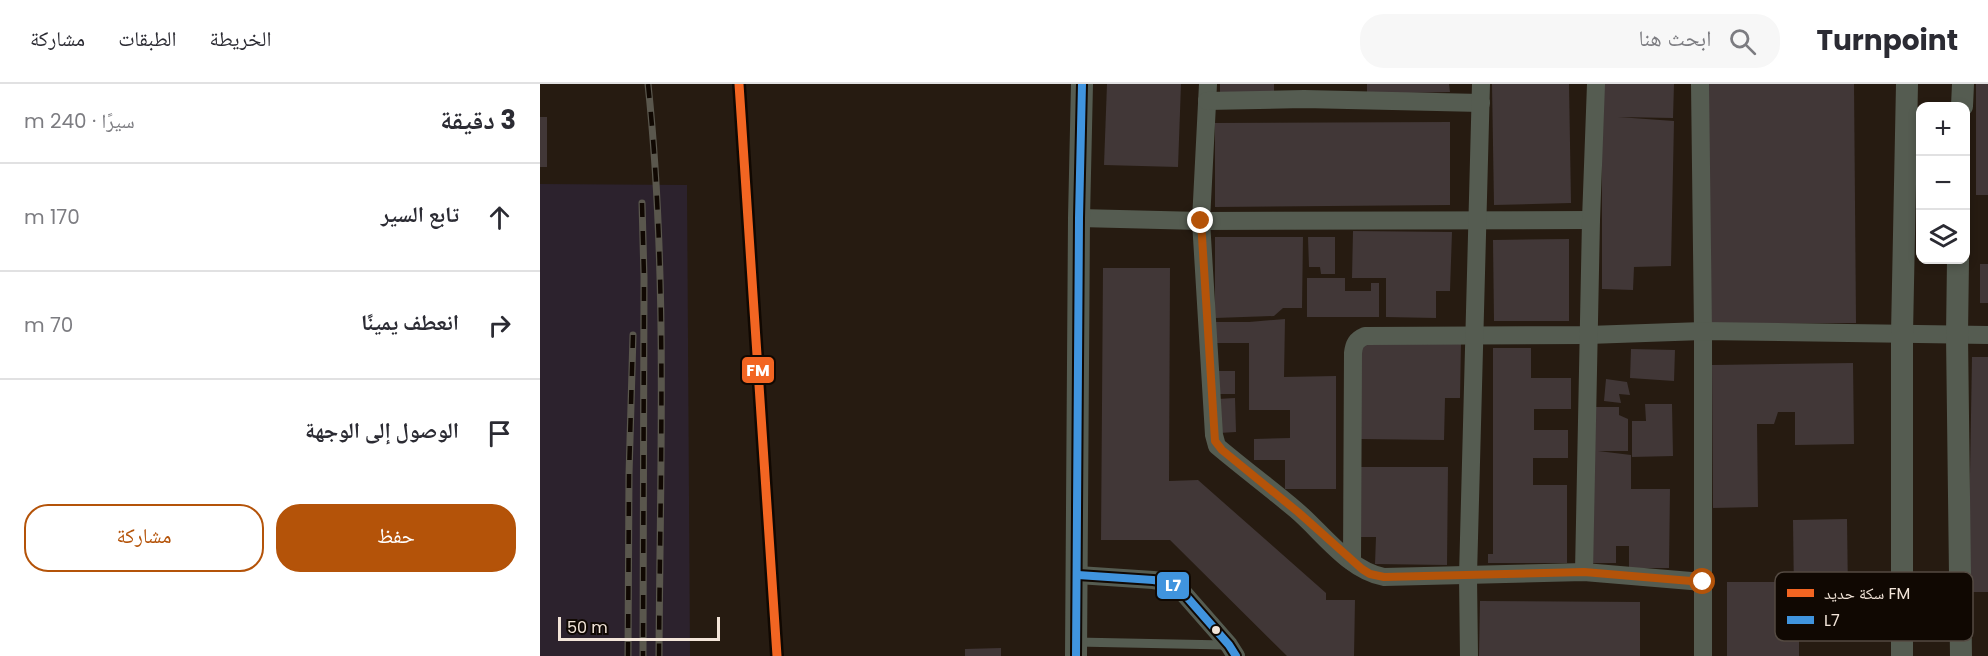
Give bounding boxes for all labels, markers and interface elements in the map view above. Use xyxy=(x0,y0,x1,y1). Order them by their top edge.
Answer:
search box xyxy=(1360,14,1780,68)
text: Turnpoint xyxy=(1816,21,1958,60)
text: ابحث هنا xyxy=(1638,23,1711,54)
text: مشاركة xyxy=(30,24,85,53)
text: الطبقات xyxy=(118,24,177,53)
text: الخريطة xyxy=(210,24,271,53)
icon: search xyxy=(1726,25,1759,58)
text: 3 دقيقة xyxy=(440,102,516,138)
map controls xyxy=(1916,102,1970,264)
button: + xyxy=(1916,102,1970,156)
text: سيرًا · 240 m xyxy=(24,107,135,135)
button: − xyxy=(1916,156,1970,210)
text: تابع السير xyxy=(381,199,459,230)
icon: ahead xyxy=(483,201,516,234)
text: 170 m xyxy=(24,203,80,231)
route end xyxy=(1187,207,1213,233)
button: layers xyxy=(1916,210,1970,264)
text: انعطف يمينًا xyxy=(361,307,459,338)
icon: right xyxy=(483,309,516,342)
text: 70 m xyxy=(24,311,73,339)
line badge: FM xyxy=(741,356,775,384)
text: FM xyxy=(746,359,770,382)
text: الوصول إلى الوجهة xyxy=(305,415,459,446)
icon: arrive xyxy=(483,417,516,450)
button: مشاركة xyxy=(24,504,264,572)
button: حفظ xyxy=(276,504,516,572)
route start xyxy=(1689,568,1715,594)
line badge: L7 xyxy=(1156,571,1190,600)
legend xyxy=(1775,572,1973,641)
text: L7 xyxy=(1165,574,1182,597)
text: سكة حديد FM xyxy=(1824,582,1910,605)
text: L7 xyxy=(1824,609,1840,632)
scale bar xyxy=(558,614,720,642)
text: 50 m xyxy=(567,616,608,639)
unlabelled marker xyxy=(1210,624,1222,636)

